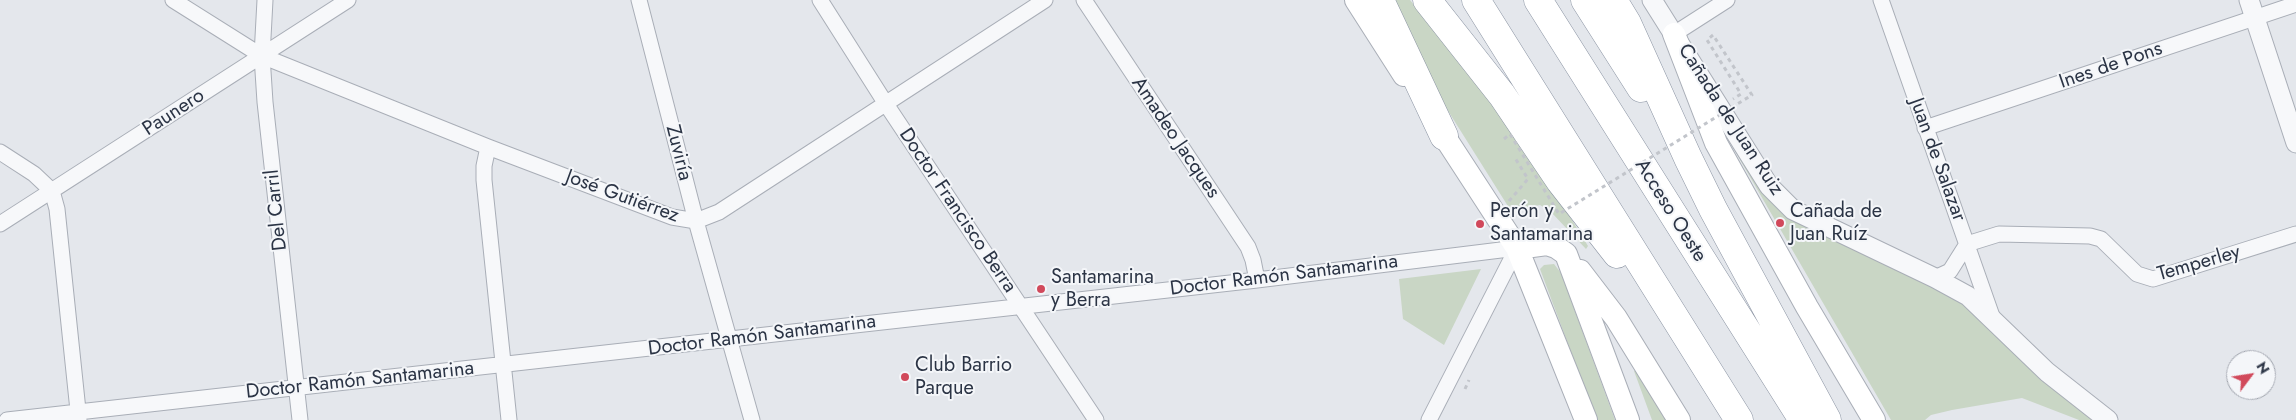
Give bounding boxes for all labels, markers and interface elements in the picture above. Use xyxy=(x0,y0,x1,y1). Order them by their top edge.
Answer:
street label: Ines de Pons xyxy=(2056,37,2166,95)
street label: Cañada de Juan Ruiz xyxy=(1672,40,1788,200)
street label: Amadeo Jacques xyxy=(1126,73,1224,203)
street label: Paunero xyxy=(139,84,209,142)
street label: Juan de Salazar xyxy=(1904,95,1970,225)
street label: Zuviría xyxy=(660,123,696,183)
street label: Doctor Francisco Berra xyxy=(893,124,1021,298)
street label: Acceso Oeste xyxy=(1629,155,1711,267)
street label: José Gutiérrez xyxy=(562,165,682,229)
street label: Del Carril xyxy=(261,168,293,252)
place label: Perón y Santamarina xyxy=(1490,200,1593,247)
place label: Cañada de Juan Ruíz xyxy=(1790,200,1882,247)
marker: Cañada de Juan Ruíz xyxy=(1774,217,1786,229)
marker: Perón y Santamarina xyxy=(1474,218,1486,230)
street label: Temperley xyxy=(2155,241,2243,287)
street label: Doctor Ramón Santamarina xyxy=(1169,250,1399,302)
place label: Santamarina y Berra xyxy=(1051,266,1154,313)
marker: Santamarina y Berra xyxy=(1035,283,1047,295)
street label: Doctor Ramón Santamarina xyxy=(647,310,877,362)
north arrow xyxy=(2226,350,2276,400)
place label: Club Barrio Parque xyxy=(915,354,1012,401)
street label: Doctor Ramón Santamarina xyxy=(245,357,475,405)
text: N xyxy=(2252,358,2274,378)
marker: Club Barrio Parque xyxy=(899,371,911,383)

